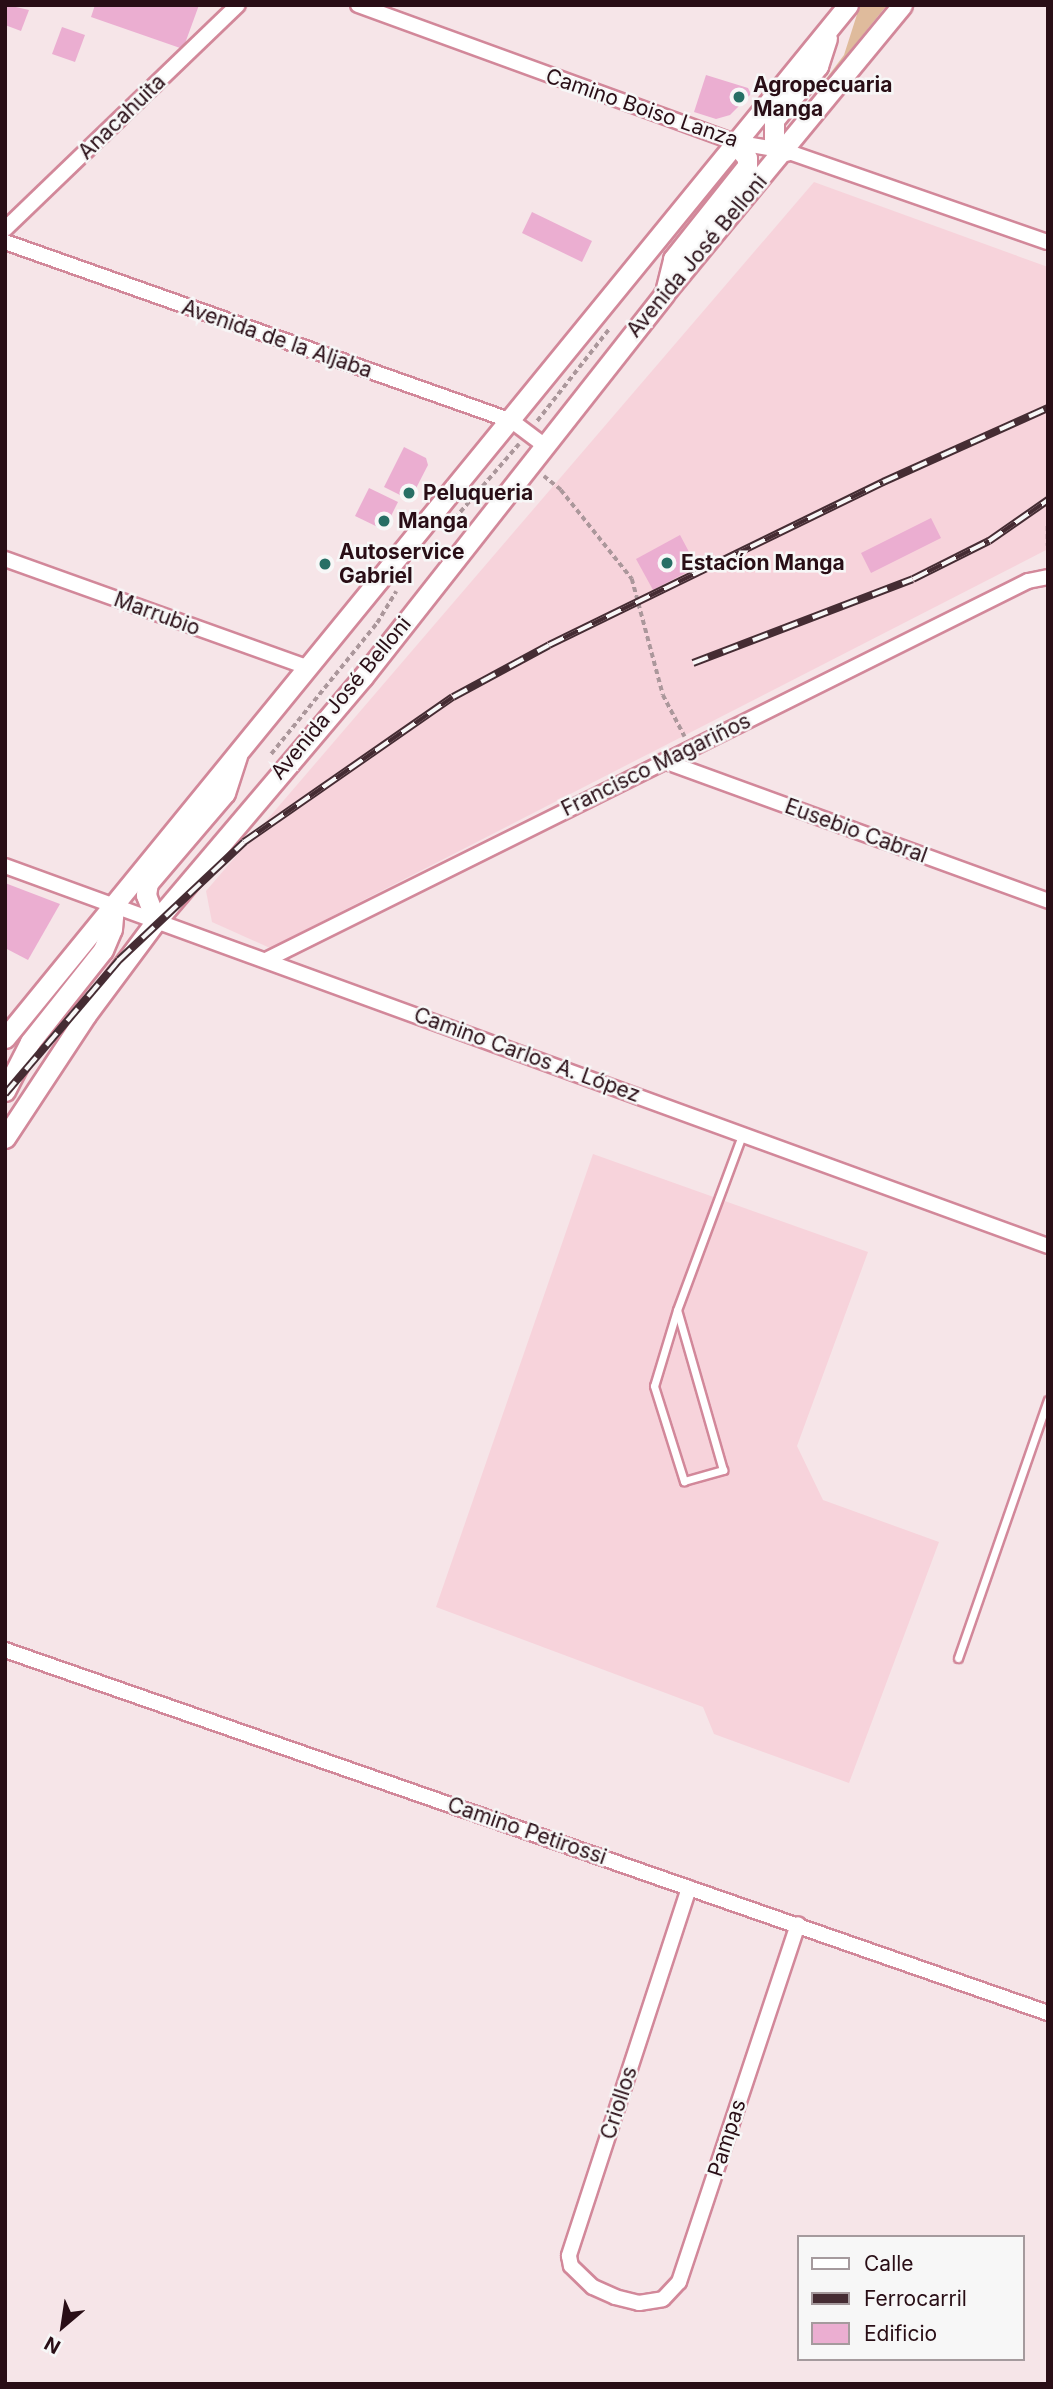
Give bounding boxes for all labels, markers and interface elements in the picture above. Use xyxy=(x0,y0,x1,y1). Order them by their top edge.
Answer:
street label: Camino Boiso Lanza xyxy=(542,63,742,153)
street label: Anacahuita xyxy=(73,69,171,165)
place label: Agropecuaria Manga xyxy=(753,72,892,122)
marker: Agropecuaria Manga xyxy=(731,89,747,105)
street label: Avenida José Belloni xyxy=(622,169,772,343)
street label: Avenida de la Aljaba xyxy=(178,295,376,383)
place label: Peluqueria xyxy=(423,480,533,506)
marker: Peluqueria xyxy=(401,485,417,501)
place label: Manga xyxy=(398,508,468,534)
marker: Manga xyxy=(376,513,392,529)
place label: Autoservice Gabriel xyxy=(339,539,464,589)
place label: Estacíon Manga xyxy=(681,550,845,576)
marker: Estacíon Manga xyxy=(659,555,675,571)
marker: Autoservice Gabriel xyxy=(317,556,333,572)
street label: Marrubio xyxy=(110,587,204,641)
street label: Avenida José Belloni xyxy=(266,611,416,785)
street label: Francisco Magariños xyxy=(557,708,755,822)
street label: Eusebio Cabral xyxy=(781,794,931,868)
street label: Camino Carlos A. López xyxy=(410,1002,644,1108)
street label: Camino Petirossi xyxy=(444,1792,610,1870)
street label: Criollos xyxy=(595,2063,643,2143)
street label: Pampas xyxy=(703,2096,751,2180)
legend xyxy=(797,2235,1025,2361)
text: Calle xyxy=(864,2251,914,2276)
text: Ferrocarril xyxy=(864,2286,967,2311)
north arrow xyxy=(28,2291,98,2361)
text: Edificio xyxy=(864,2321,937,2346)
text: N xyxy=(41,2331,64,2358)

